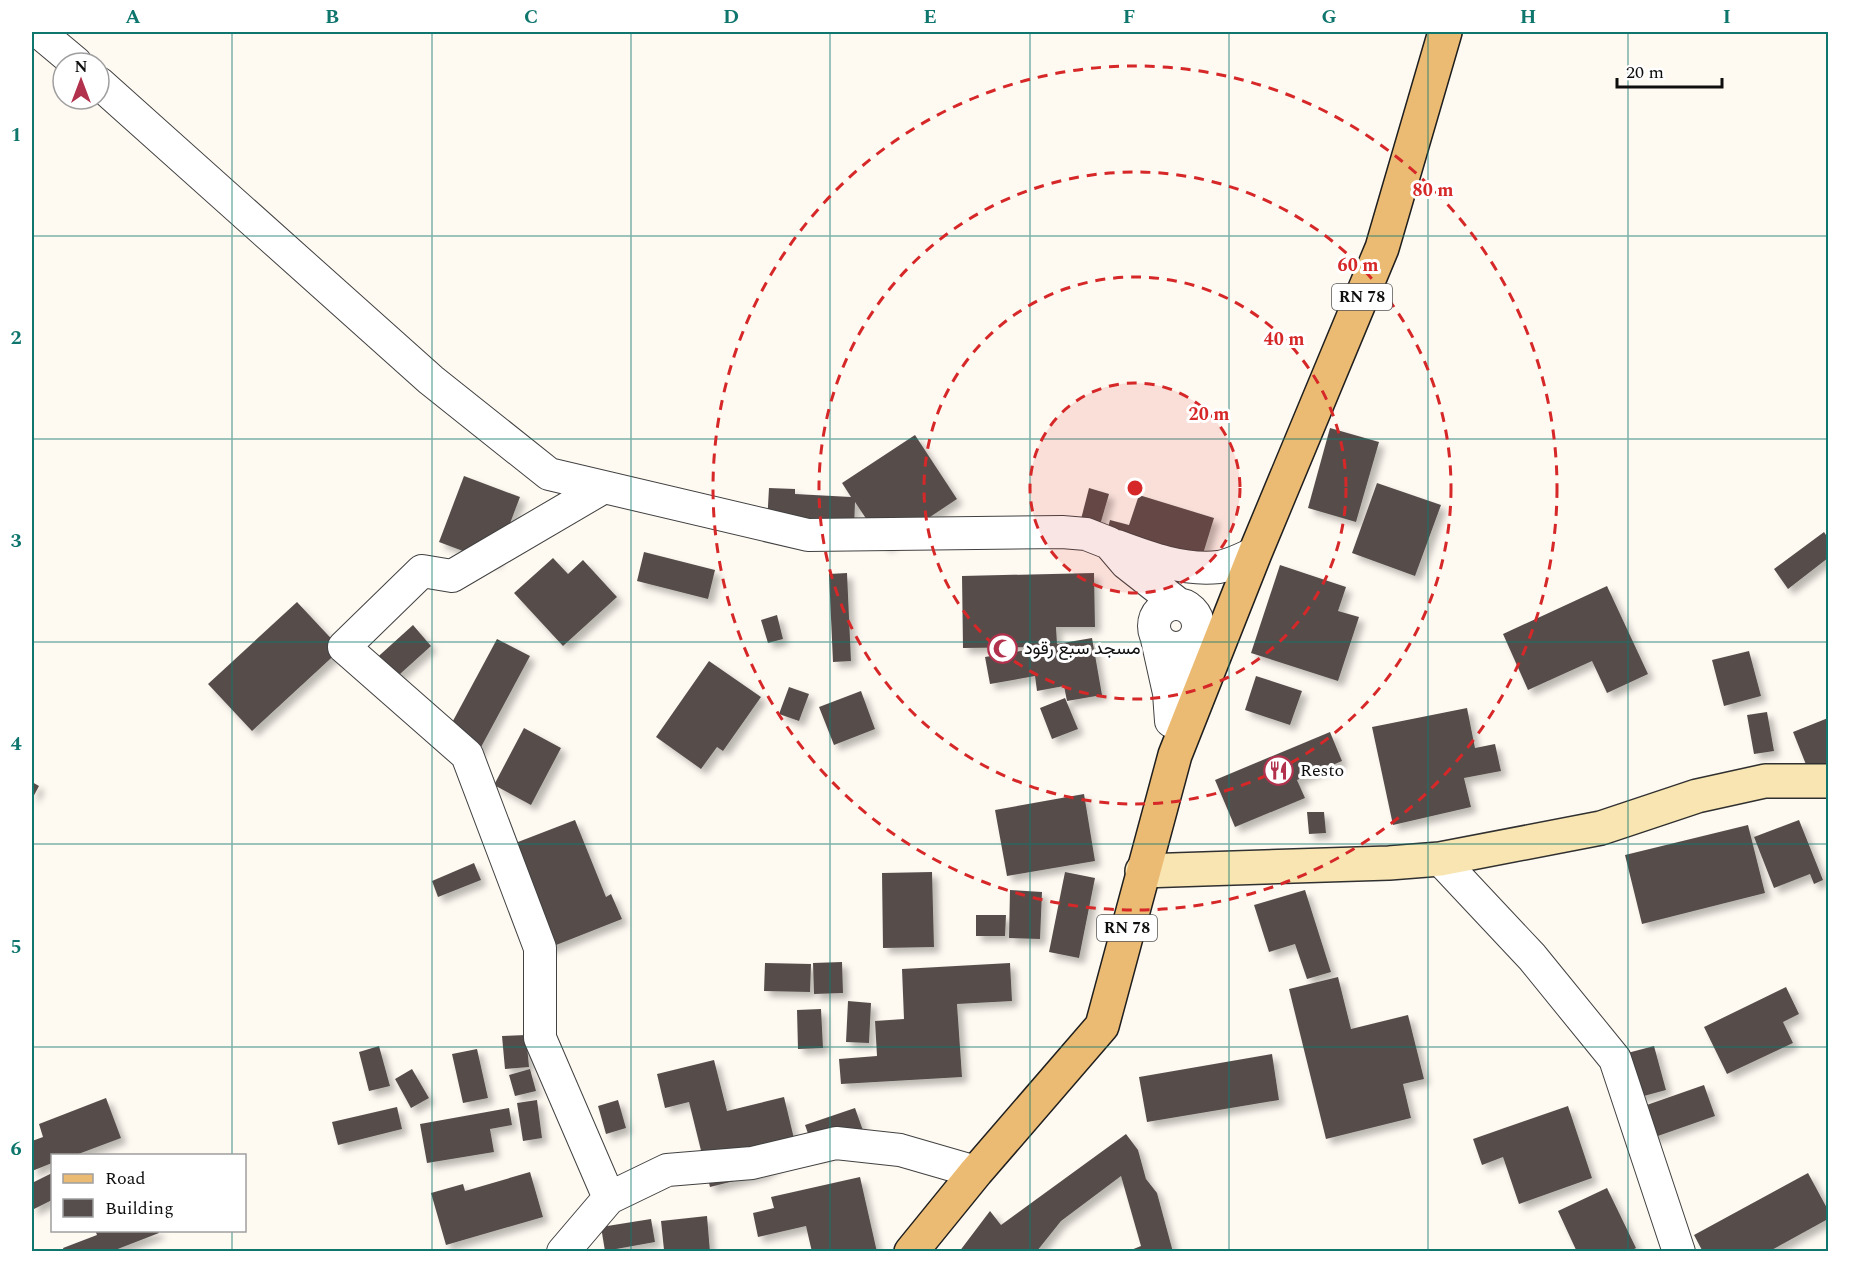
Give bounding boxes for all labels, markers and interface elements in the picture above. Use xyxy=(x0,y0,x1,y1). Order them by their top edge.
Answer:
text: A xyxy=(125,2,141,32)
text: B xyxy=(325,2,339,32)
text: C xyxy=(524,2,538,32)
text: D xyxy=(723,2,739,32)
text: E xyxy=(923,2,937,32)
text: F xyxy=(1123,2,1135,32)
text: G xyxy=(1321,2,1337,32)
text: H xyxy=(1520,2,1536,32)
text: I xyxy=(1723,2,1731,32)
north arrow xyxy=(51,51,111,111)
scale bar xyxy=(1617,51,1722,89)
text: N xyxy=(74,55,88,79)
text: 20 m xyxy=(1626,59,1664,86)
text: 1 xyxy=(10,120,22,150)
text: 80 m xyxy=(1413,177,1453,204)
text: 60 m xyxy=(1338,252,1378,279)
road number: RN 78 xyxy=(1332,284,1392,310)
text: 2 xyxy=(10,323,22,353)
text: 40 m xyxy=(1264,326,1304,353)
text: 20 m xyxy=(1189,401,1229,428)
centre of rings xyxy=(1125,478,1145,498)
text: 3 xyxy=(10,526,22,556)
mosque icon: مسجد سبع رقود xyxy=(987,632,1019,664)
place label: مسجد سبع رقود xyxy=(1024,635,1141,662)
text: 4 xyxy=(10,729,22,759)
restaurant icon: Resto xyxy=(1263,754,1295,786)
place label: Resto xyxy=(1300,757,1344,784)
road number: RN 78 xyxy=(1097,915,1157,941)
text: 5 xyxy=(10,932,22,962)
text: 6 xyxy=(10,1134,22,1164)
legend xyxy=(51,1154,246,1232)
text: Road xyxy=(105,1165,146,1192)
text: Building xyxy=(105,1195,174,1222)

